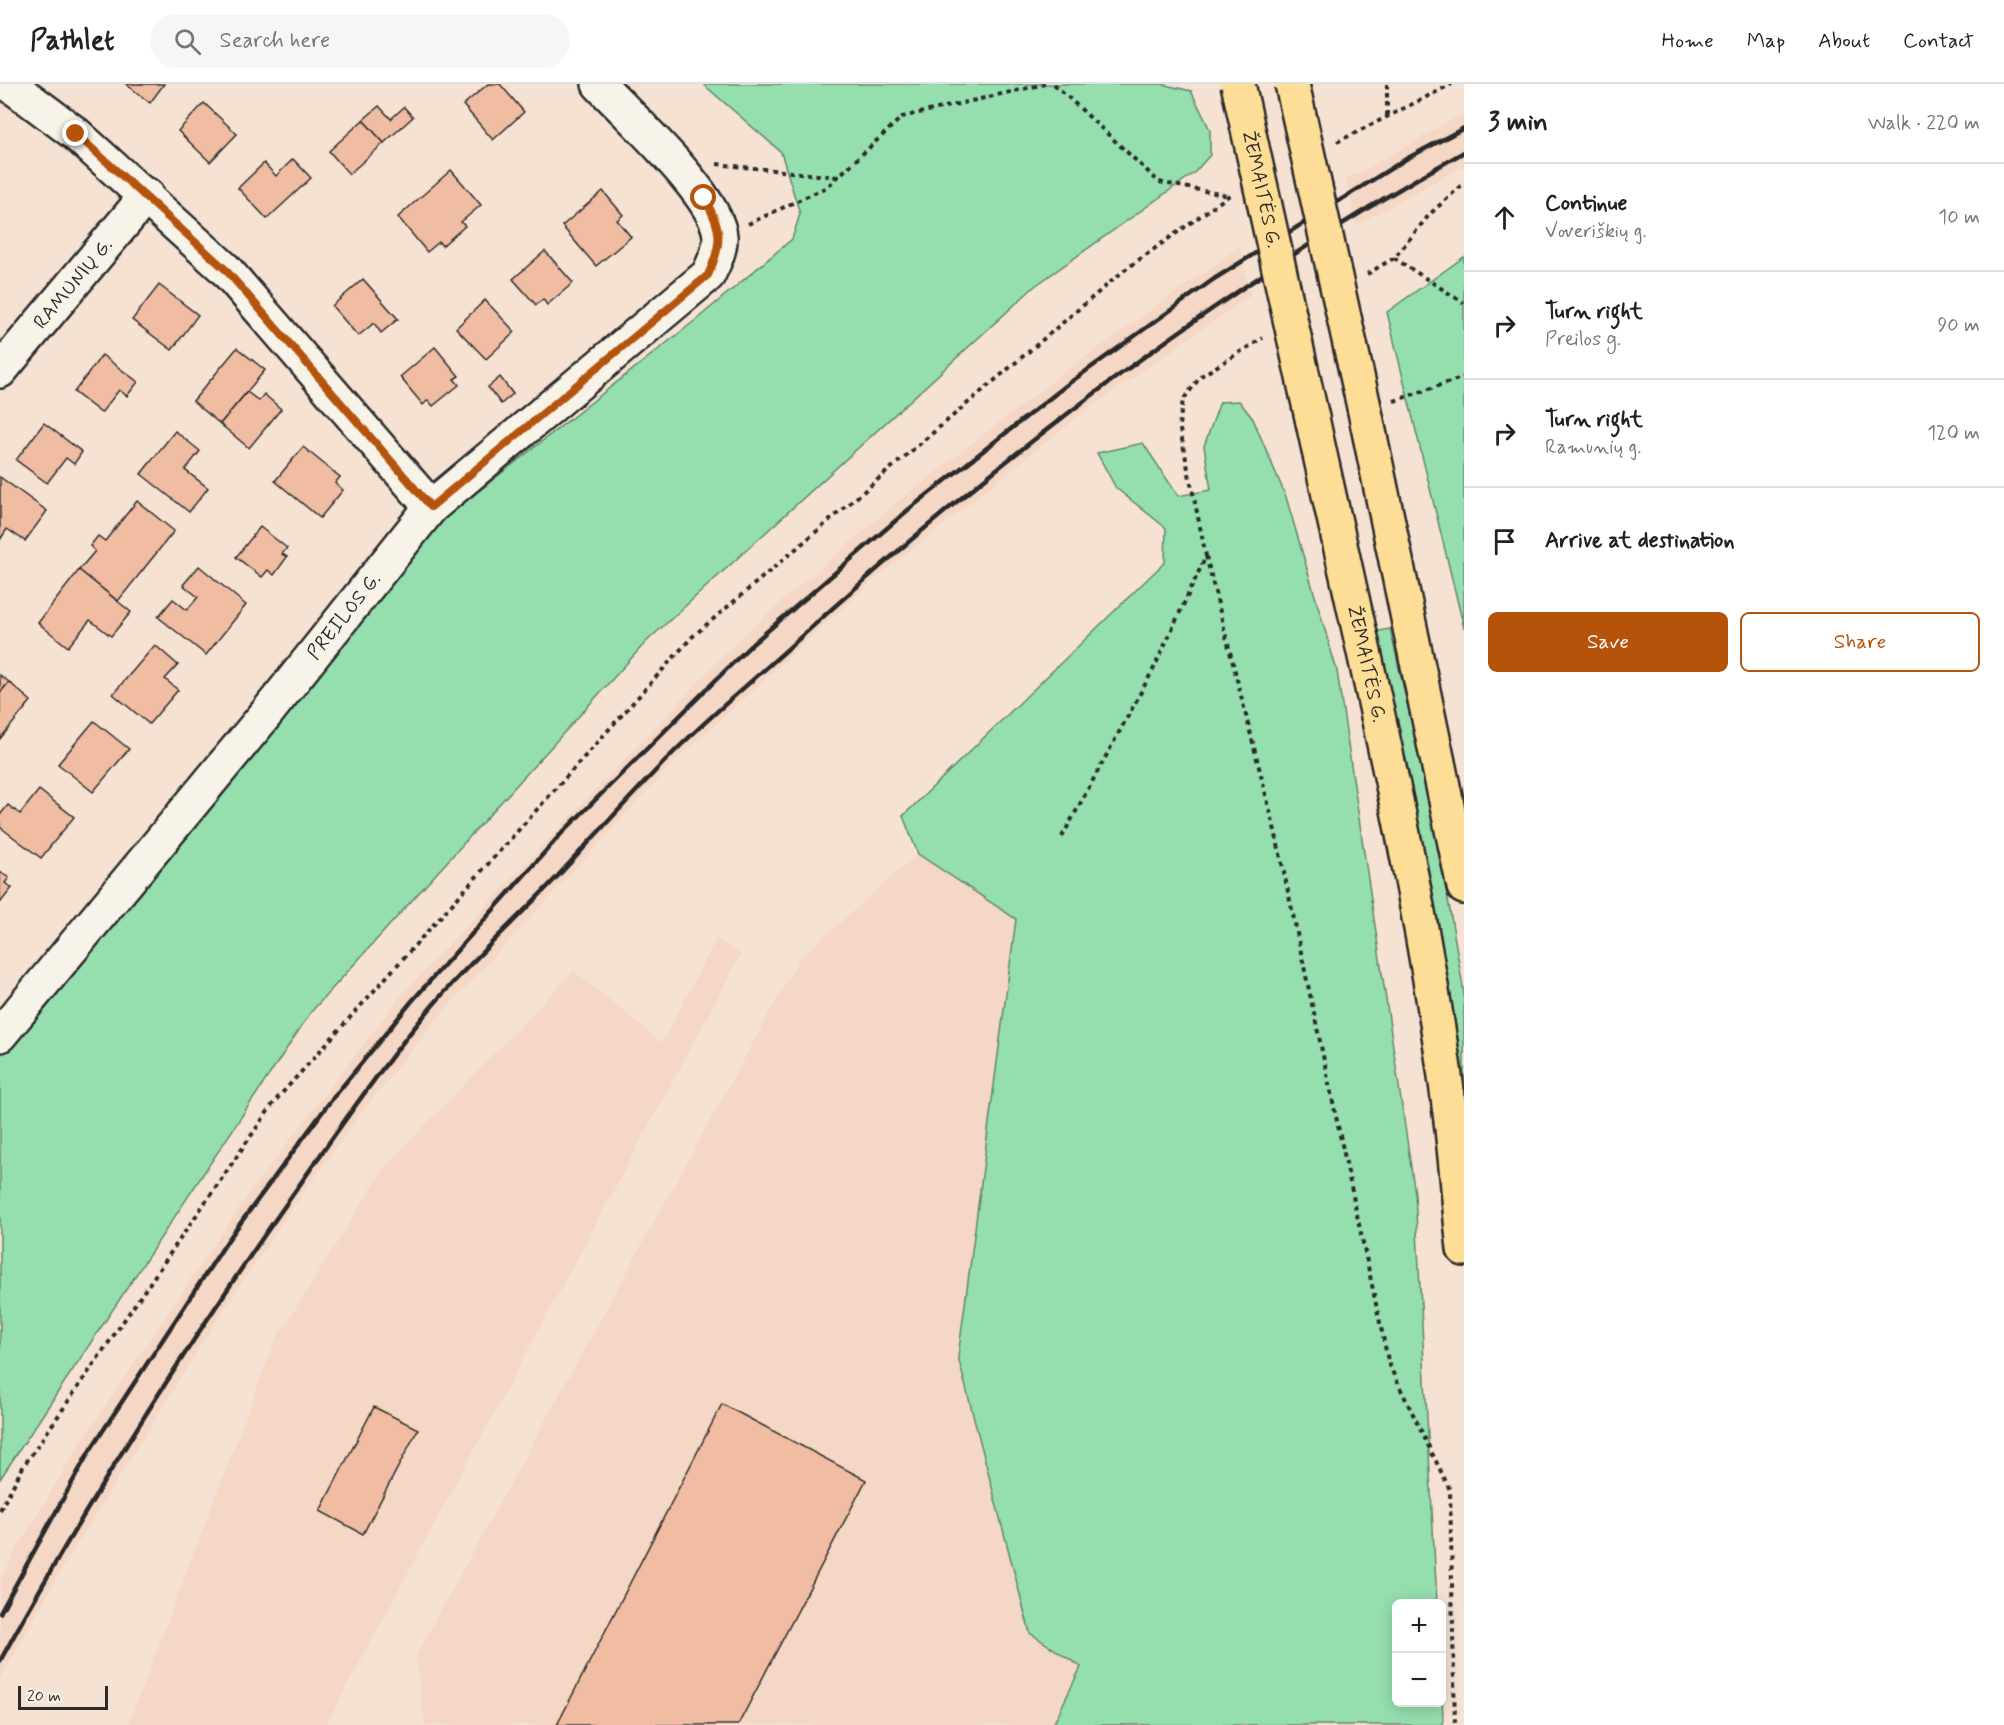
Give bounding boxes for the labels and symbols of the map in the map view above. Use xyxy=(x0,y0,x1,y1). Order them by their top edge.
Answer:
route end xyxy=(62,120,88,146)
street label: ŽEMAITĖS G. xyxy=(1235,128,1287,250)
route start xyxy=(690,184,716,210)
street label: RAMUNIŲ G. xyxy=(27,232,119,335)
street label: PREILOS G. xyxy=(301,567,387,665)
street label: ŽEMAITĖS G. xyxy=(1341,603,1393,725)
scale bar xyxy=(18,1683,108,1710)

